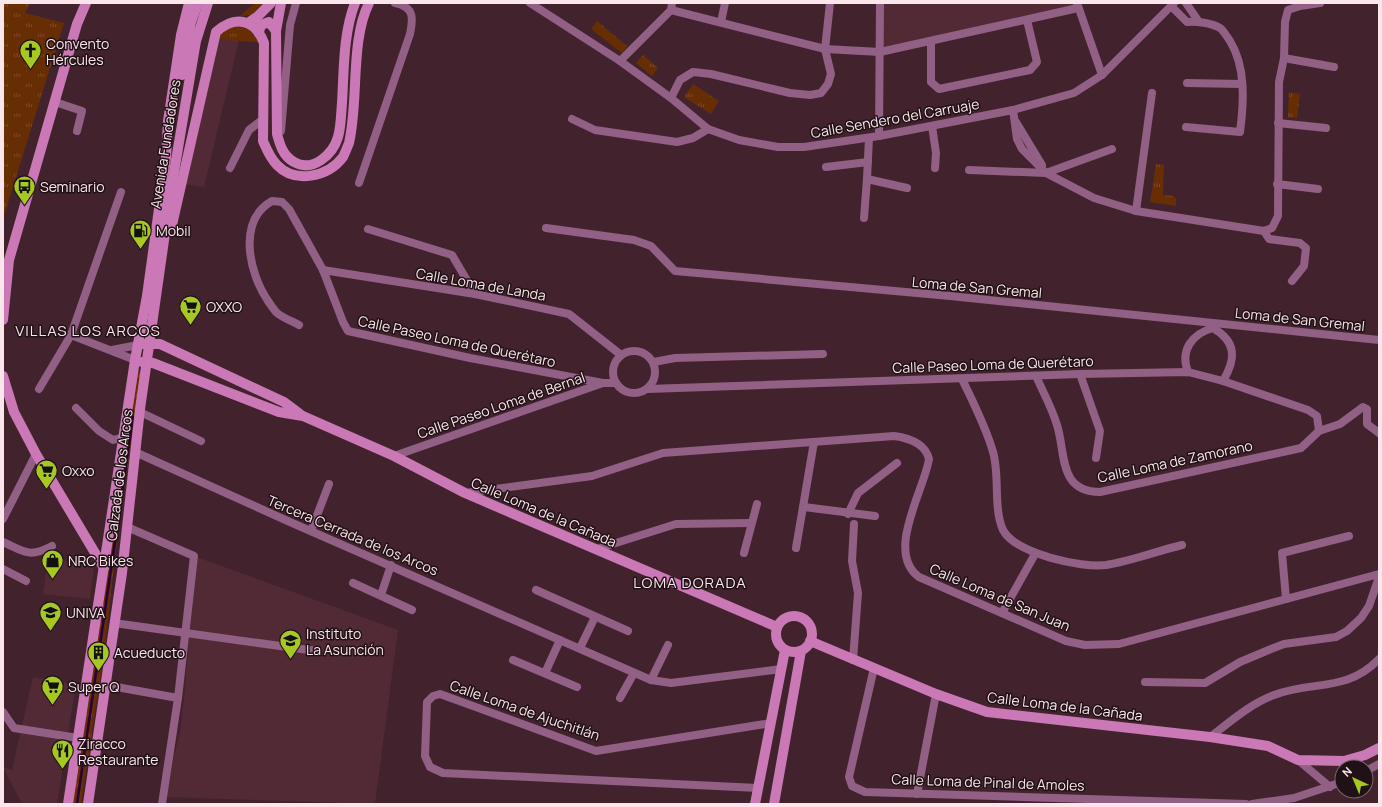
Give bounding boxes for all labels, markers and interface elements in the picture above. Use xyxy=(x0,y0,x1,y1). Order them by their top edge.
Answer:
place label: Convento Hércules xyxy=(46,34,109,69)
church icon: Convento Hércules xyxy=(17,38,43,71)
street label: Avenida Fundadores xyxy=(145,78,185,210)
street label: Calle Sendero del Carruaje xyxy=(809,94,981,142)
bus stop icon: Seminario xyxy=(12,173,38,206)
place label: Seminario xyxy=(40,177,104,196)
fuel station icon: Mobil xyxy=(127,217,153,250)
place label: Mobil xyxy=(156,221,191,240)
street label: Calle Loma de Landa xyxy=(414,263,548,305)
street label: Loma de San Gremal xyxy=(911,272,1043,302)
supermarket icon: OXXO xyxy=(178,293,204,326)
place label: OXXO xyxy=(206,297,242,316)
street label: Loma de San Gremal xyxy=(1234,303,1366,335)
street label: Calle Paseo Loma de Querétaro xyxy=(357,311,557,371)
district label: VILLAS LOS ARCOS xyxy=(15,320,161,341)
street label: Calle Paseo Loma de Querétaro xyxy=(892,351,1094,377)
street label: Calle Paseo Loma de Bernal xyxy=(415,367,587,443)
street label: Calzada de los Arcos xyxy=(101,408,137,542)
street label: Calle Loma de Zamorano xyxy=(1096,435,1254,487)
supermarket icon: Oxxo xyxy=(34,457,60,490)
place label: Oxxo xyxy=(62,461,95,480)
street label: Calle Loma de la Cañada xyxy=(468,473,620,551)
street label: Tercera Cerrada de los Arcos xyxy=(265,490,441,580)
shop icon: NRC Bikes xyxy=(39,547,65,580)
place label: NRC Bikes xyxy=(68,551,133,570)
street label: Calle Loma de San Juan xyxy=(927,559,1073,635)
district label: LOMA DORADA xyxy=(633,572,747,593)
school or university icon: UNIVA xyxy=(38,599,64,632)
place label: UNIVA xyxy=(66,603,105,622)
place label: Instituto La Asunción xyxy=(306,624,384,659)
school or university icon: Instituto La Asunción xyxy=(277,628,303,661)
building icon: Acueducto xyxy=(86,639,112,672)
place label: Acueducto xyxy=(114,643,185,662)
supermarket icon: Super Q xyxy=(39,673,65,706)
street label: Calle Loma de Ajuchitlán xyxy=(447,675,603,745)
place label: Super Q xyxy=(68,677,119,696)
street label: Calle Loma de la Cañada xyxy=(986,687,1144,725)
place label: Ziracco Restaurante xyxy=(78,734,158,769)
restaurant icon: Ziracco Restaurante xyxy=(49,738,75,771)
north arrow xyxy=(1334,759,1374,799)
text: N xyxy=(1339,763,1355,780)
street label: Calle Loma de Pinal de Amoles xyxy=(891,769,1085,795)

